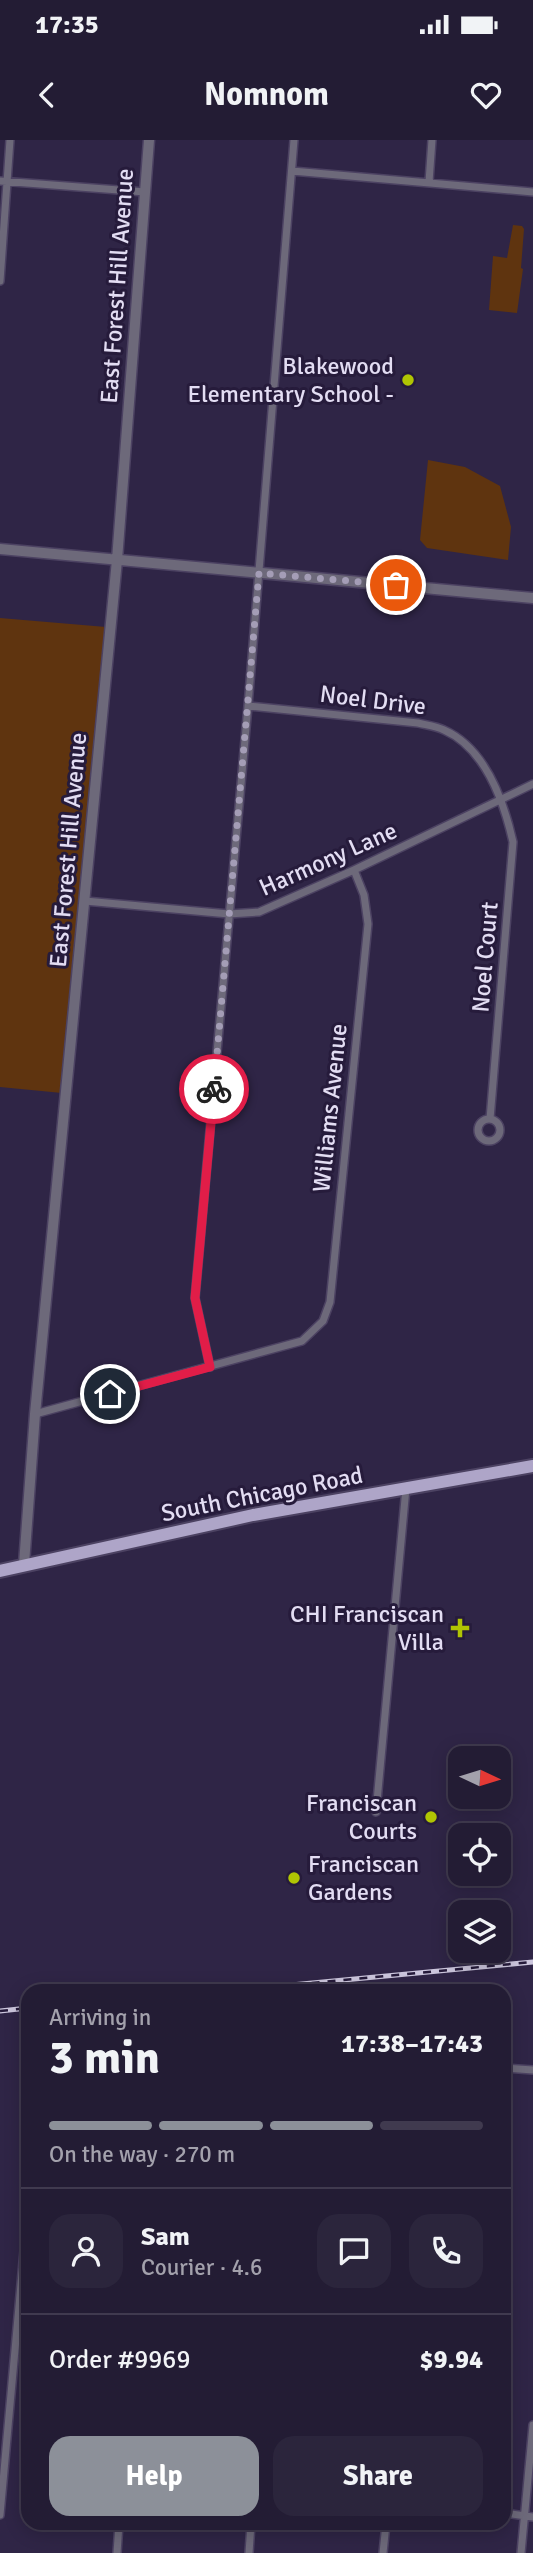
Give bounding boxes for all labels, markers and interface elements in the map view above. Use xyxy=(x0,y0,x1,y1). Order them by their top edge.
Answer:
text: 17:35 xyxy=(35,9,99,41)
text: Nomnom xyxy=(204,75,329,114)
icon: back xyxy=(28,76,66,114)
icon: heart xyxy=(467,76,505,114)
street label: East Forest Hill Avenue xyxy=(94,167,140,405)
place label: Blakewood Elementary School - xyxy=(187,351,394,409)
marker: Blakewood Elementary School - xyxy=(400,372,416,388)
pin xyxy=(366,555,426,615)
icon: bag xyxy=(377,566,415,604)
street label: Noel Drive xyxy=(318,679,428,721)
street label: East Forest Hill Avenue xyxy=(43,731,93,969)
street label: Harmony Lane xyxy=(254,815,402,903)
street label: Noel Court xyxy=(465,901,505,1013)
street label: Williams Avenue xyxy=(306,1022,354,1194)
courier xyxy=(179,1054,249,1124)
icon: bike xyxy=(195,1070,233,1108)
pin xyxy=(80,1364,140,1424)
icon: home xyxy=(91,1375,129,1413)
street label: South Chicago Road xyxy=(159,1460,365,1528)
place label: CHI Franciscan Villa xyxy=(290,1599,444,1657)
marker: CHI Franciscan Villa xyxy=(450,1618,470,1638)
north arrow xyxy=(448,1746,511,1810)
map controls xyxy=(448,1746,511,1963)
place label: Franciscan Courts xyxy=(306,1788,417,1846)
marker: Franciscan Courts xyxy=(423,1809,439,1825)
button: locate xyxy=(448,1823,511,1886)
place label: Franciscan Gardens xyxy=(308,1849,419,1907)
marker: Franciscan Gardens xyxy=(286,1870,302,1886)
button: layers xyxy=(448,1900,511,1963)
text: Arriving in xyxy=(49,2003,151,2032)
text: 17:38–17:43 xyxy=(341,2028,483,2060)
text: 3 min xyxy=(49,2030,160,2086)
text: On the way · 270 m xyxy=(49,2140,235,2169)
button: person xyxy=(49,2214,123,2288)
button: chat xyxy=(317,2214,391,2288)
button: phone xyxy=(409,2214,483,2288)
text: Sam xyxy=(141,2221,190,2253)
text: Courier · 4.6 xyxy=(141,2253,262,2282)
text: Order #9969 xyxy=(49,2344,190,2376)
text: $9.94 xyxy=(419,2344,483,2376)
button: Help xyxy=(49,2436,259,2516)
button: Share xyxy=(273,2436,483,2516)

